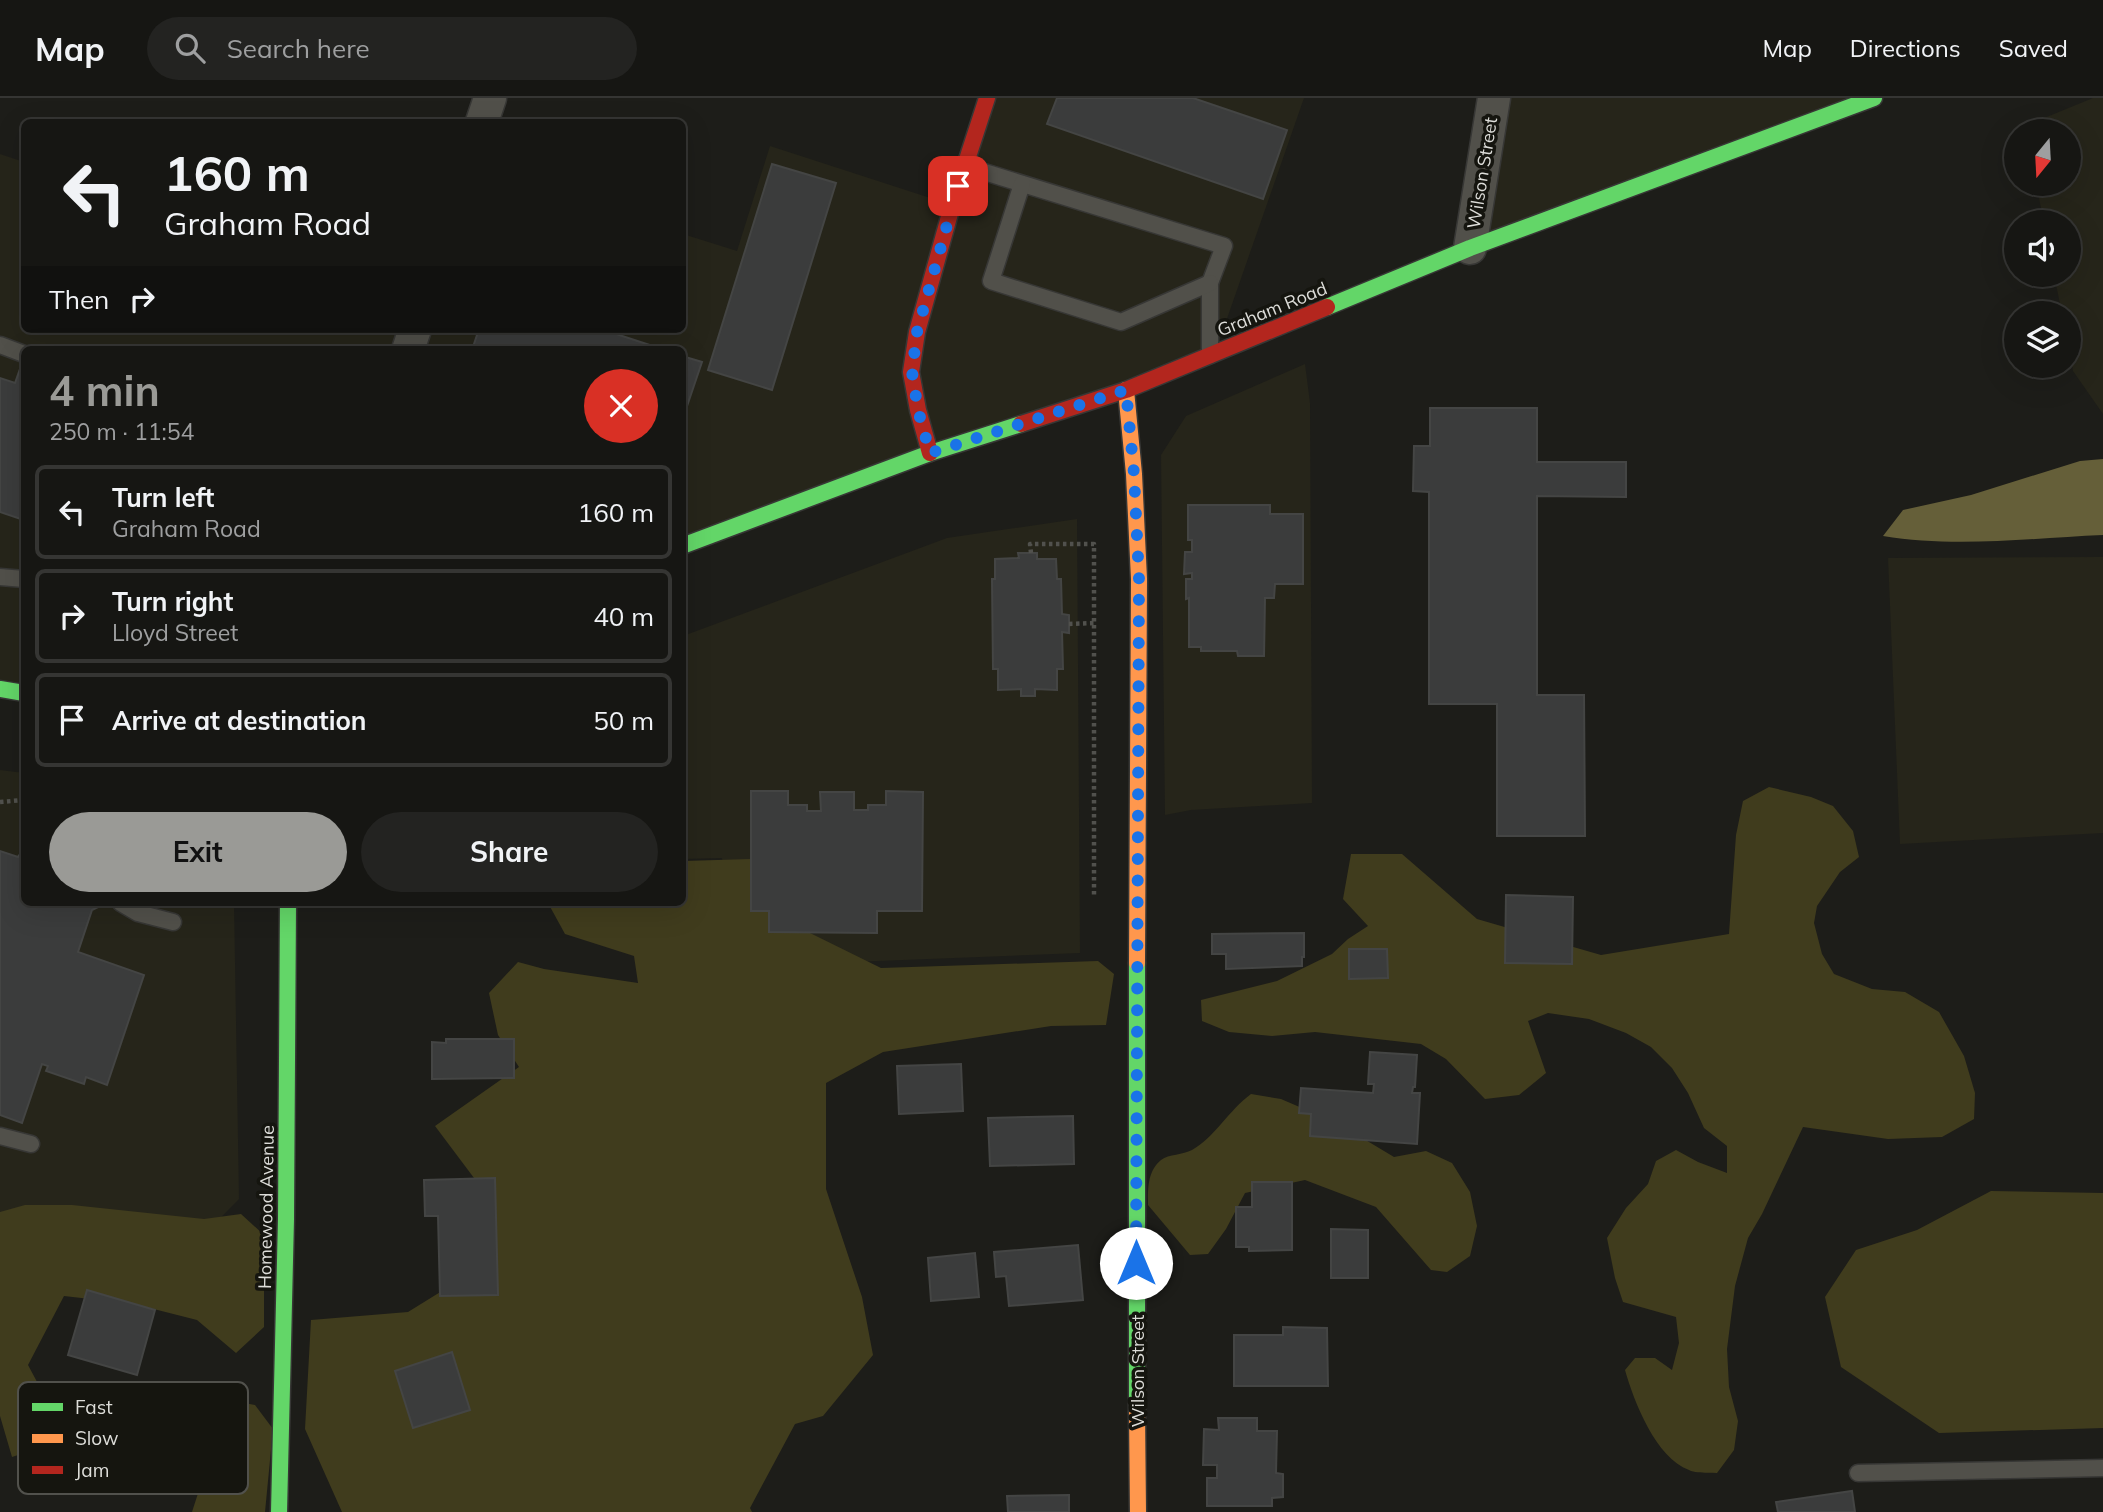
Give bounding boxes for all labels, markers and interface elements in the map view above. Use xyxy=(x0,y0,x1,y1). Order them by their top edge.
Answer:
search box xyxy=(147,17,637,80)
text: Map xyxy=(35,28,105,69)
icon: search xyxy=(171,29,209,67)
text: Search here xyxy=(227,32,370,65)
text: Map xyxy=(1762,33,1812,63)
text: Directions xyxy=(1850,33,1961,63)
text: Saved xyxy=(1999,33,2068,63)
street label: Wilson Street xyxy=(1462,115,1502,231)
north arrow xyxy=(2004,119,2081,196)
map controls xyxy=(2004,119,2081,378)
text: 160 m xyxy=(164,142,310,203)
icon: left xyxy=(49,147,140,238)
pin xyxy=(928,156,988,216)
icon: arrive xyxy=(939,167,977,205)
text: Graham Road xyxy=(164,203,371,243)
button: sound xyxy=(2004,210,2081,287)
street label: Graham Road xyxy=(1214,277,1330,341)
icon: right xyxy=(123,280,161,318)
text: Then xyxy=(49,283,109,316)
button: layers xyxy=(2004,301,2081,378)
text: 4 min xyxy=(49,364,160,417)
button: close xyxy=(584,369,658,443)
text: 250 m · 11:54 xyxy=(49,417,194,446)
text: Turn left xyxy=(112,481,214,514)
icon: left xyxy=(53,493,91,531)
text: 160 m xyxy=(578,496,654,529)
text: Graham Road xyxy=(112,514,261,543)
text: Turn right xyxy=(112,585,233,618)
icon: right xyxy=(53,597,91,635)
text: 40 m xyxy=(593,600,654,633)
text: Lloyd Street xyxy=(112,618,238,647)
icon: arrive xyxy=(53,701,91,739)
text: Arrive at destination xyxy=(112,704,367,737)
text: 50 m xyxy=(593,704,654,737)
button: Exit xyxy=(49,812,347,892)
button: Share xyxy=(361,812,658,892)
street label: Homewood Avenue xyxy=(253,1125,279,1289)
position arrow xyxy=(1099,1226,1173,1300)
street label: Wilson Street xyxy=(1126,1315,1149,1427)
legend xyxy=(18,1382,248,1494)
text: Fast xyxy=(75,1395,113,1419)
text: Slow xyxy=(75,1426,119,1450)
text: Jam xyxy=(75,1458,109,1482)

